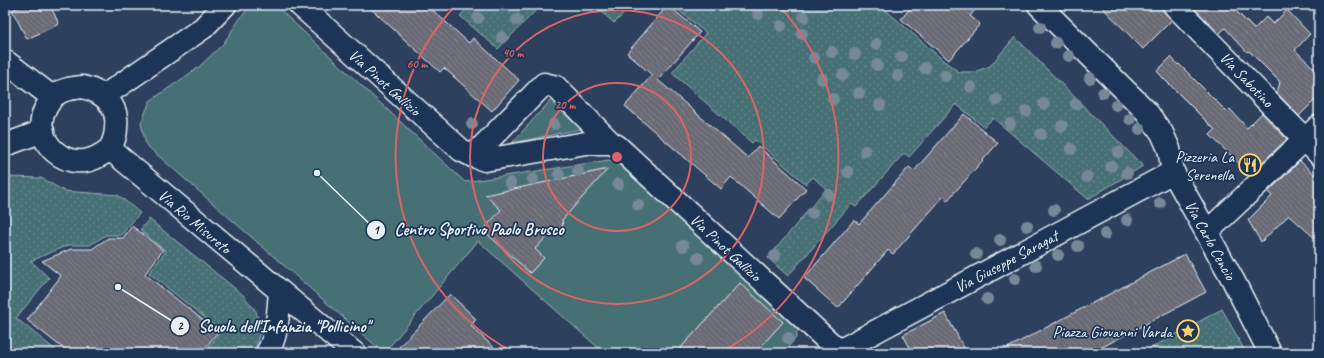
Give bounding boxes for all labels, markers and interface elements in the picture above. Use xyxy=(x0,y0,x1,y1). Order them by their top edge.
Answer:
street label: Via Pinot Gallizio xyxy=(344,45,426,122)
text: 40 m xyxy=(503,45,524,61)
street label: Via Sabotino xyxy=(1215,48,1278,113)
text: 60 m xyxy=(407,56,429,72)
text: 20 m xyxy=(555,97,576,113)
place label: Pizzeria La Serenella xyxy=(1175,147,1236,185)
centre of rings xyxy=(610,150,624,164)
restaurant icon: Pizzeria La Serenella xyxy=(1237,152,1263,178)
street label: Via Rio Misureto xyxy=(154,185,237,260)
street label: Via Carlo Cencio xyxy=(1180,197,1241,285)
street label: Via Pinot Gallizio xyxy=(686,210,767,287)
callout: Centro Sportivo Paolo Brusco xyxy=(366,215,572,244)
text: Centro Sportivo Paolo Brusco xyxy=(394,219,565,240)
text: 1 xyxy=(373,222,380,238)
street label: Via Giuseppe Saragat xyxy=(951,225,1064,298)
callout: Scuola dell'Infanzia "Pollicino" xyxy=(170,312,377,341)
text: Scuola dell'Infanzia "Pollicino" xyxy=(198,316,374,337)
text: 2 xyxy=(177,318,184,334)
place icon: Piazza Giovanni Varda xyxy=(1175,318,1201,344)
place label: Piazza Giovanni Varda xyxy=(1053,322,1173,342)

